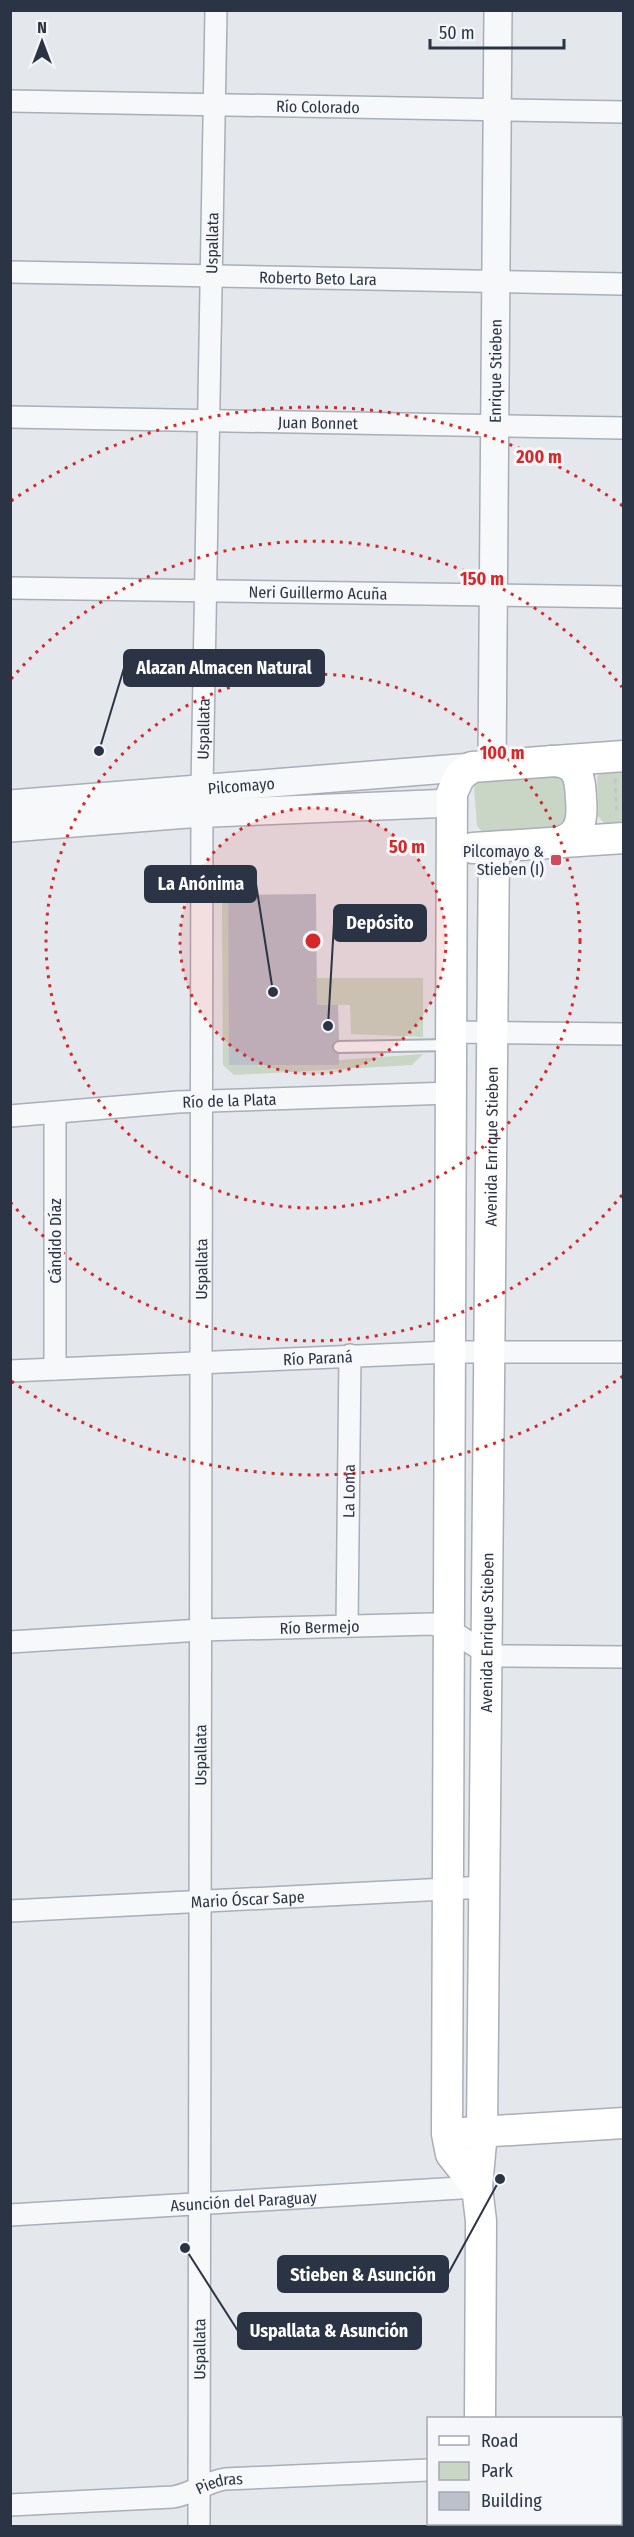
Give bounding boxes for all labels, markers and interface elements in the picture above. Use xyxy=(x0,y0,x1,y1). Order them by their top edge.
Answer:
north arrow xyxy=(12,12,72,72)
scale bar xyxy=(430,12,564,50)
text: N xyxy=(37,18,47,37)
text: 50 m xyxy=(439,22,475,44)
street label: Río Colorado xyxy=(276,96,360,117)
street label: Uspallata xyxy=(202,212,222,274)
street label: Roberto Beto Lara xyxy=(259,267,377,289)
street label: Enrique Stieben xyxy=(485,319,505,423)
street label: Juan Bonnet xyxy=(278,412,359,433)
text: 200 m xyxy=(515,446,562,468)
text: 150 m xyxy=(460,568,504,590)
street label: Neri Guillermo Acuña xyxy=(248,582,388,603)
callout: Alazan Almacen Natural xyxy=(124,650,324,686)
text: Alazan Almacen Natural xyxy=(135,657,312,679)
street label: Uspallata xyxy=(193,698,213,760)
text: 100 m xyxy=(480,742,524,764)
street label: Pilcomayo xyxy=(207,773,275,798)
text: 50 m xyxy=(389,836,425,858)
place label: Pilcomayo & Stieben (I) xyxy=(463,842,544,879)
marker: Pilcomayo & Stieben (I) xyxy=(549,853,563,867)
callout: La Anónima xyxy=(145,866,256,902)
text: La Anónima xyxy=(158,873,244,895)
callout: Depósito xyxy=(334,905,426,941)
text: Depósito xyxy=(346,912,414,934)
centre of rings xyxy=(303,931,323,951)
street label: Avenida Enrique Stieben xyxy=(481,1066,501,1227)
street label: Río de la Plata xyxy=(182,1089,277,1111)
street label: Cándido Díaz xyxy=(46,1198,65,1284)
street label: Uspallata xyxy=(192,1238,211,1300)
street label: Río Paraná xyxy=(283,1347,353,1369)
street label: La Loma xyxy=(339,1464,358,1518)
street label: Avenida Enrique Stieben xyxy=(476,1552,497,1713)
street label: Río Bermejo xyxy=(279,1616,360,1637)
street label: Uspallata xyxy=(191,1724,210,1786)
street label: Mario Óscar Sape xyxy=(190,1887,305,1911)
street label: Asunción del Paraguay xyxy=(170,2187,318,2215)
callout: Stieben & Asunción xyxy=(278,2256,448,2292)
text: Stieben & Asunción xyxy=(290,2264,436,2286)
callout: Uspallata & Asunción xyxy=(238,2313,421,2349)
street label: Uspallata xyxy=(190,2318,209,2380)
text: Uspallata & Asunción xyxy=(250,2320,408,2342)
legend xyxy=(427,2417,622,2525)
text: Road xyxy=(481,2430,518,2452)
text: Park xyxy=(481,2460,514,2482)
street label: Piedras xyxy=(192,2469,243,2498)
text: Building xyxy=(481,2490,542,2512)

